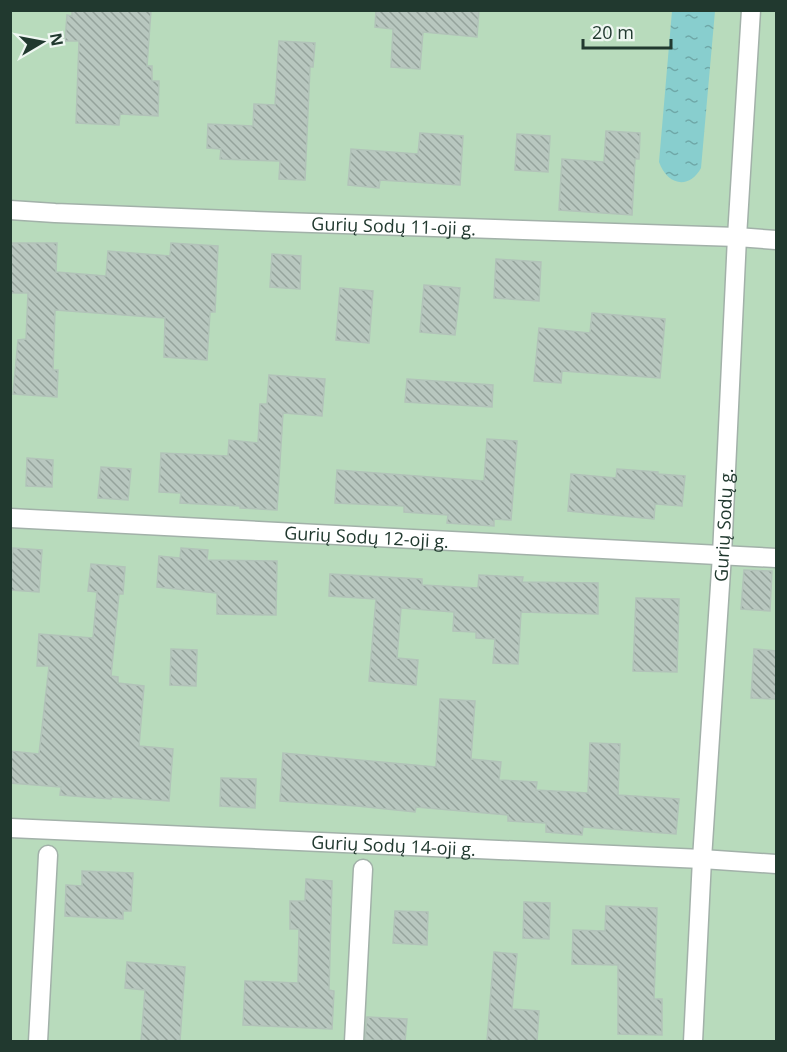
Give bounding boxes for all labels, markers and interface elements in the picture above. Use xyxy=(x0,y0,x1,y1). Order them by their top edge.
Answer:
north arrow xyxy=(12,12,72,72)
scale bar xyxy=(583,12,672,50)
text: 20 m xyxy=(592,20,634,44)
text: N xyxy=(45,31,69,48)
street label: Gurių Sodų 11-oji g. xyxy=(311,211,476,240)
street label: Gurių Sodų g. xyxy=(708,468,738,582)
street label: Gurių Sodų 12-oji g. xyxy=(284,520,449,553)
street label: Gurių Sodų 14-oji g. xyxy=(311,830,476,861)

